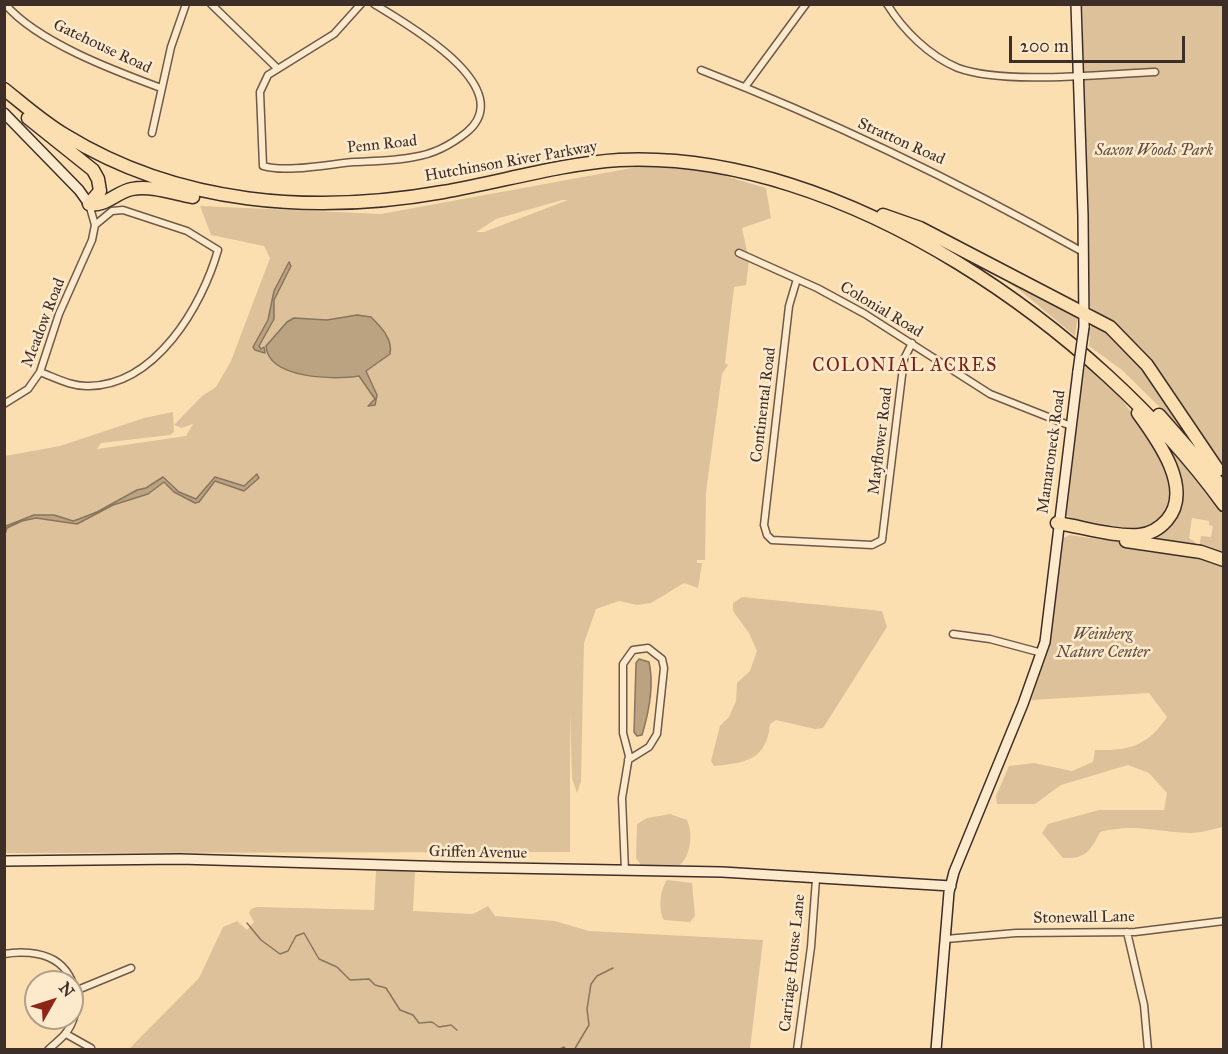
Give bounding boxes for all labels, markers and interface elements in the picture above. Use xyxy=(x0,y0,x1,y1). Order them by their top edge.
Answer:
street label: Gatehouse Road xyxy=(50,16,154,78)
scale bar xyxy=(1012,24,1188,62)
text: 200 m xyxy=(1020,35,1069,57)
street label: Stratton Road xyxy=(854,114,948,170)
street label: Penn Road xyxy=(346,132,418,158)
street label: Hutchinson River Parkway xyxy=(423,137,599,187)
park label: Saxon Woods Park xyxy=(1095,141,1213,161)
street label: Meadow Road xyxy=(18,276,70,370)
street label: Colonial Road xyxy=(836,278,926,342)
street label: Continental Road xyxy=(747,346,781,464)
district label: COLONIAL ACRES xyxy=(812,356,998,378)
street label: Mayflower Road xyxy=(865,386,897,496)
street label: Mamaroneck Road xyxy=(1034,389,1070,515)
park label: Weinberg Nature Center xyxy=(1056,625,1150,663)
street label: Griffen Avenue xyxy=(429,843,527,863)
street label: Carriage House Lane xyxy=(776,893,810,1033)
street label: Stonewall Lane xyxy=(1033,908,1135,928)
north arrow xyxy=(24,970,84,1030)
text: N xyxy=(55,978,78,1001)

